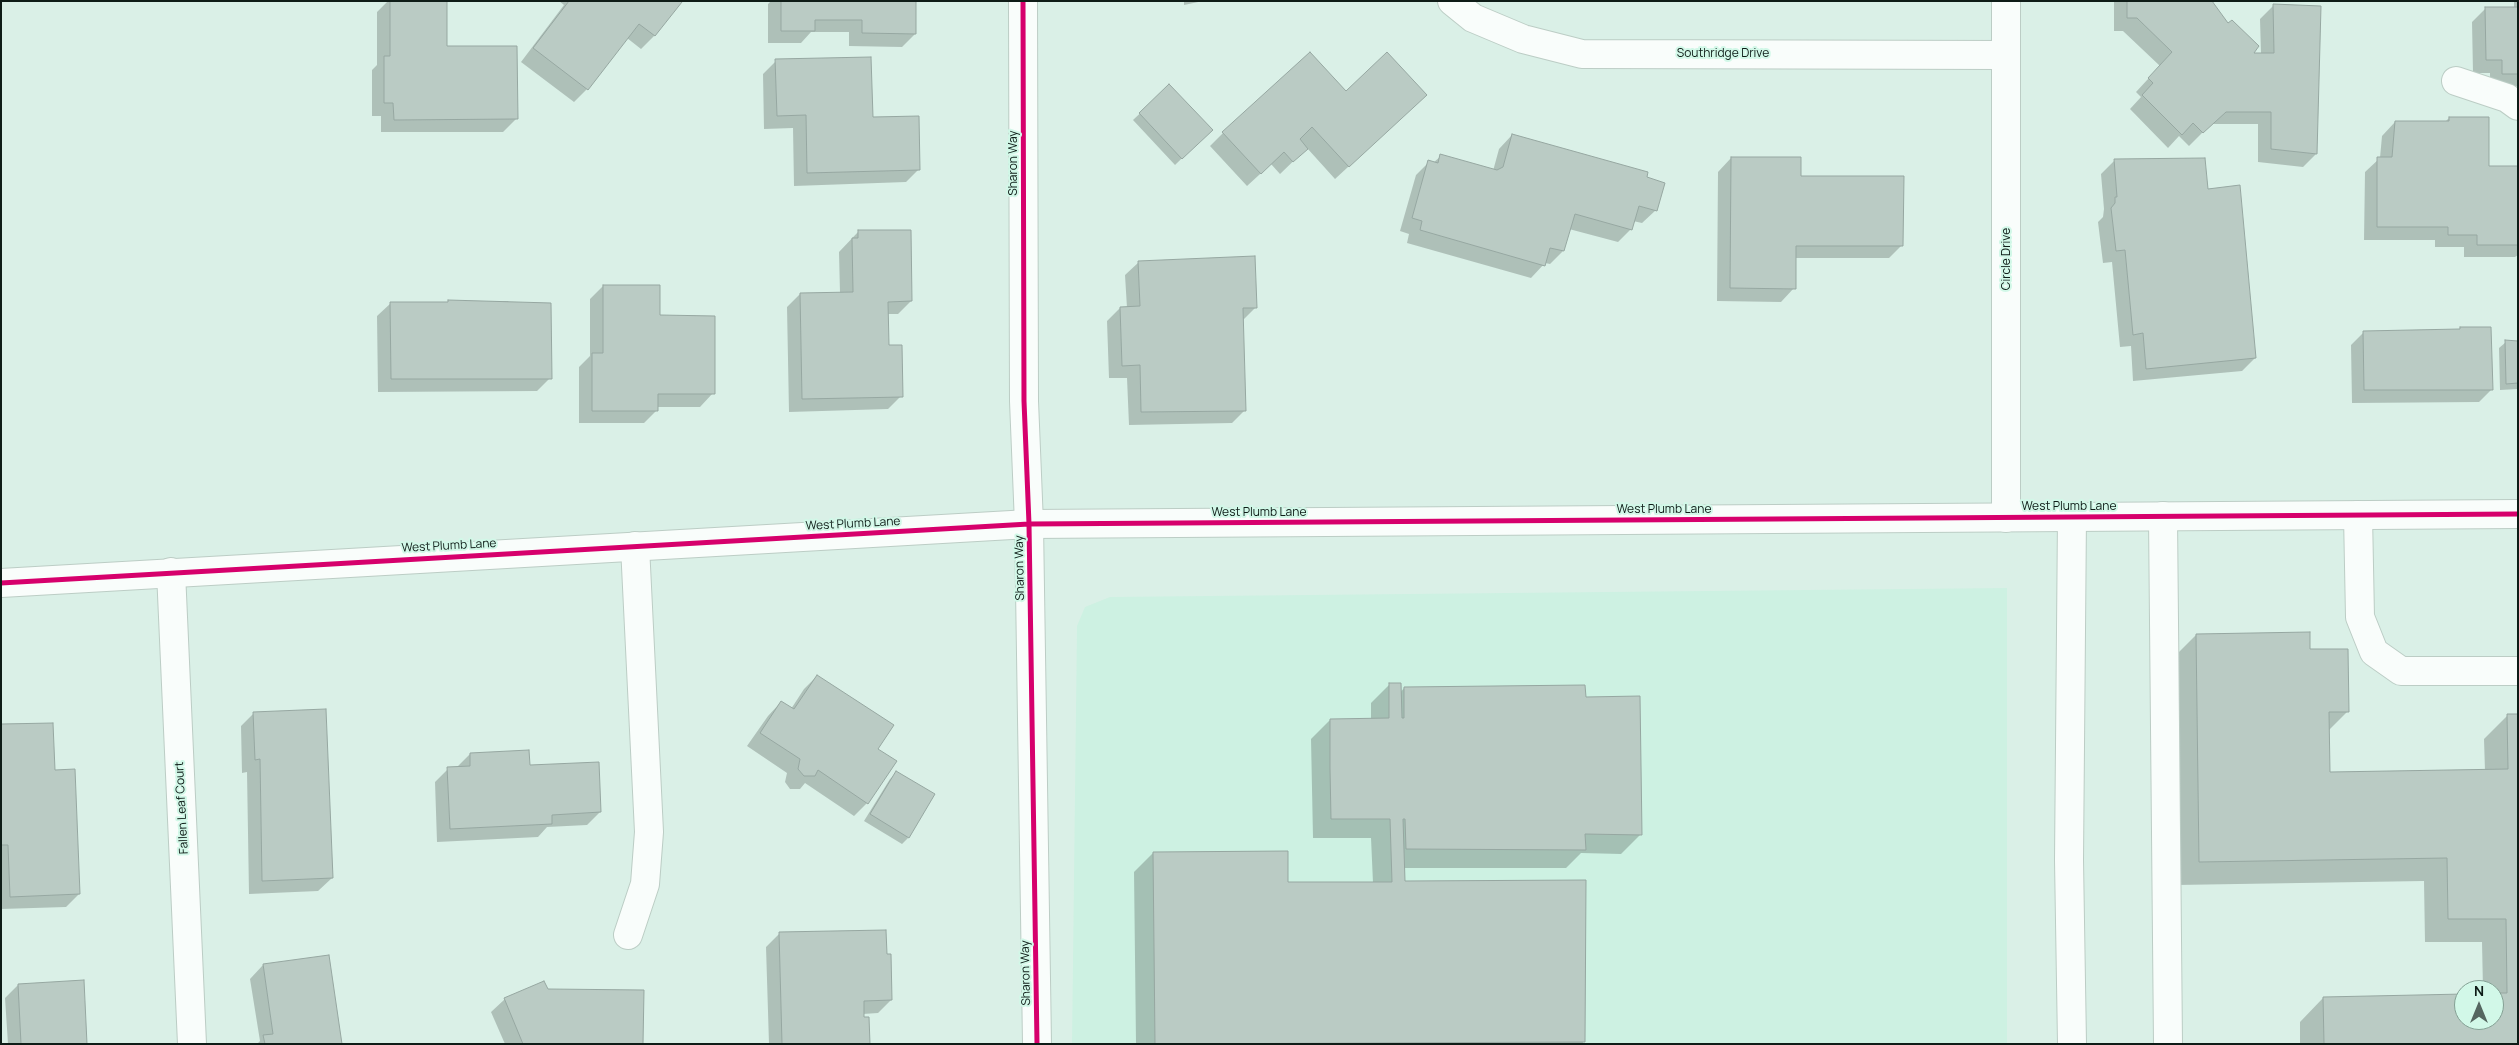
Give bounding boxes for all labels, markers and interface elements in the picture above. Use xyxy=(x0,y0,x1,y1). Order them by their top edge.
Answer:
street label: Southridge Drive xyxy=(1677,47,1769,61)
street label: Sharon Way xyxy=(1007,130,1021,196)
street label: Circle Drive xyxy=(2000,228,2014,290)
street label: West Plumb Lane xyxy=(2022,500,2116,514)
street label: West Plumb Lane xyxy=(1617,503,1711,517)
street label: West Plumb Lane xyxy=(1212,506,1306,520)
street label: West Plumb Lane xyxy=(805,514,901,534)
street label: Sharon Way xyxy=(1012,535,1028,601)
street label: West Plumb Lane xyxy=(401,536,497,556)
street label: Fallen Leaf Court xyxy=(172,761,192,855)
street label: Sharon Way xyxy=(1018,940,1034,1006)
north arrow xyxy=(2454,980,2504,1030)
text: N xyxy=(2474,981,2484,1000)

